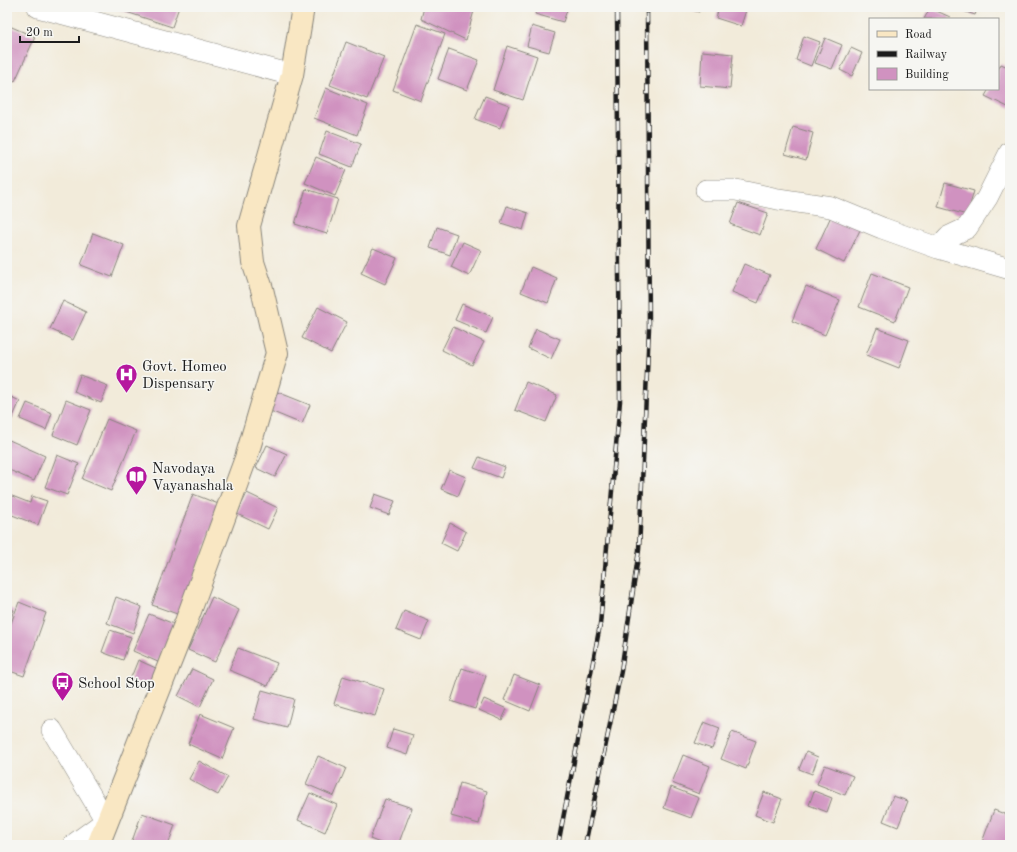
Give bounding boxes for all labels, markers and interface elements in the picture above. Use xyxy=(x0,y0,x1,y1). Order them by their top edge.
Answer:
scale bar xyxy=(20,18,79,44)
legend xyxy=(869,18,999,90)
text: 20 m xyxy=(26,27,53,39)
text: Road xyxy=(905,29,932,41)
text: Railway xyxy=(905,49,948,61)
text: Building xyxy=(905,69,949,81)
place label: Govt. Homeo Dispensary xyxy=(142,360,227,392)
hospital icon: Govt. Homeo Dispensary xyxy=(114,362,140,395)
place label: Navodaya Vayanashala xyxy=(152,462,234,494)
library icon: Navodaya Vayanashala xyxy=(124,464,150,497)
bus stop icon: School Stop xyxy=(50,670,76,703)
place label: School Stop xyxy=(78,677,155,692)

